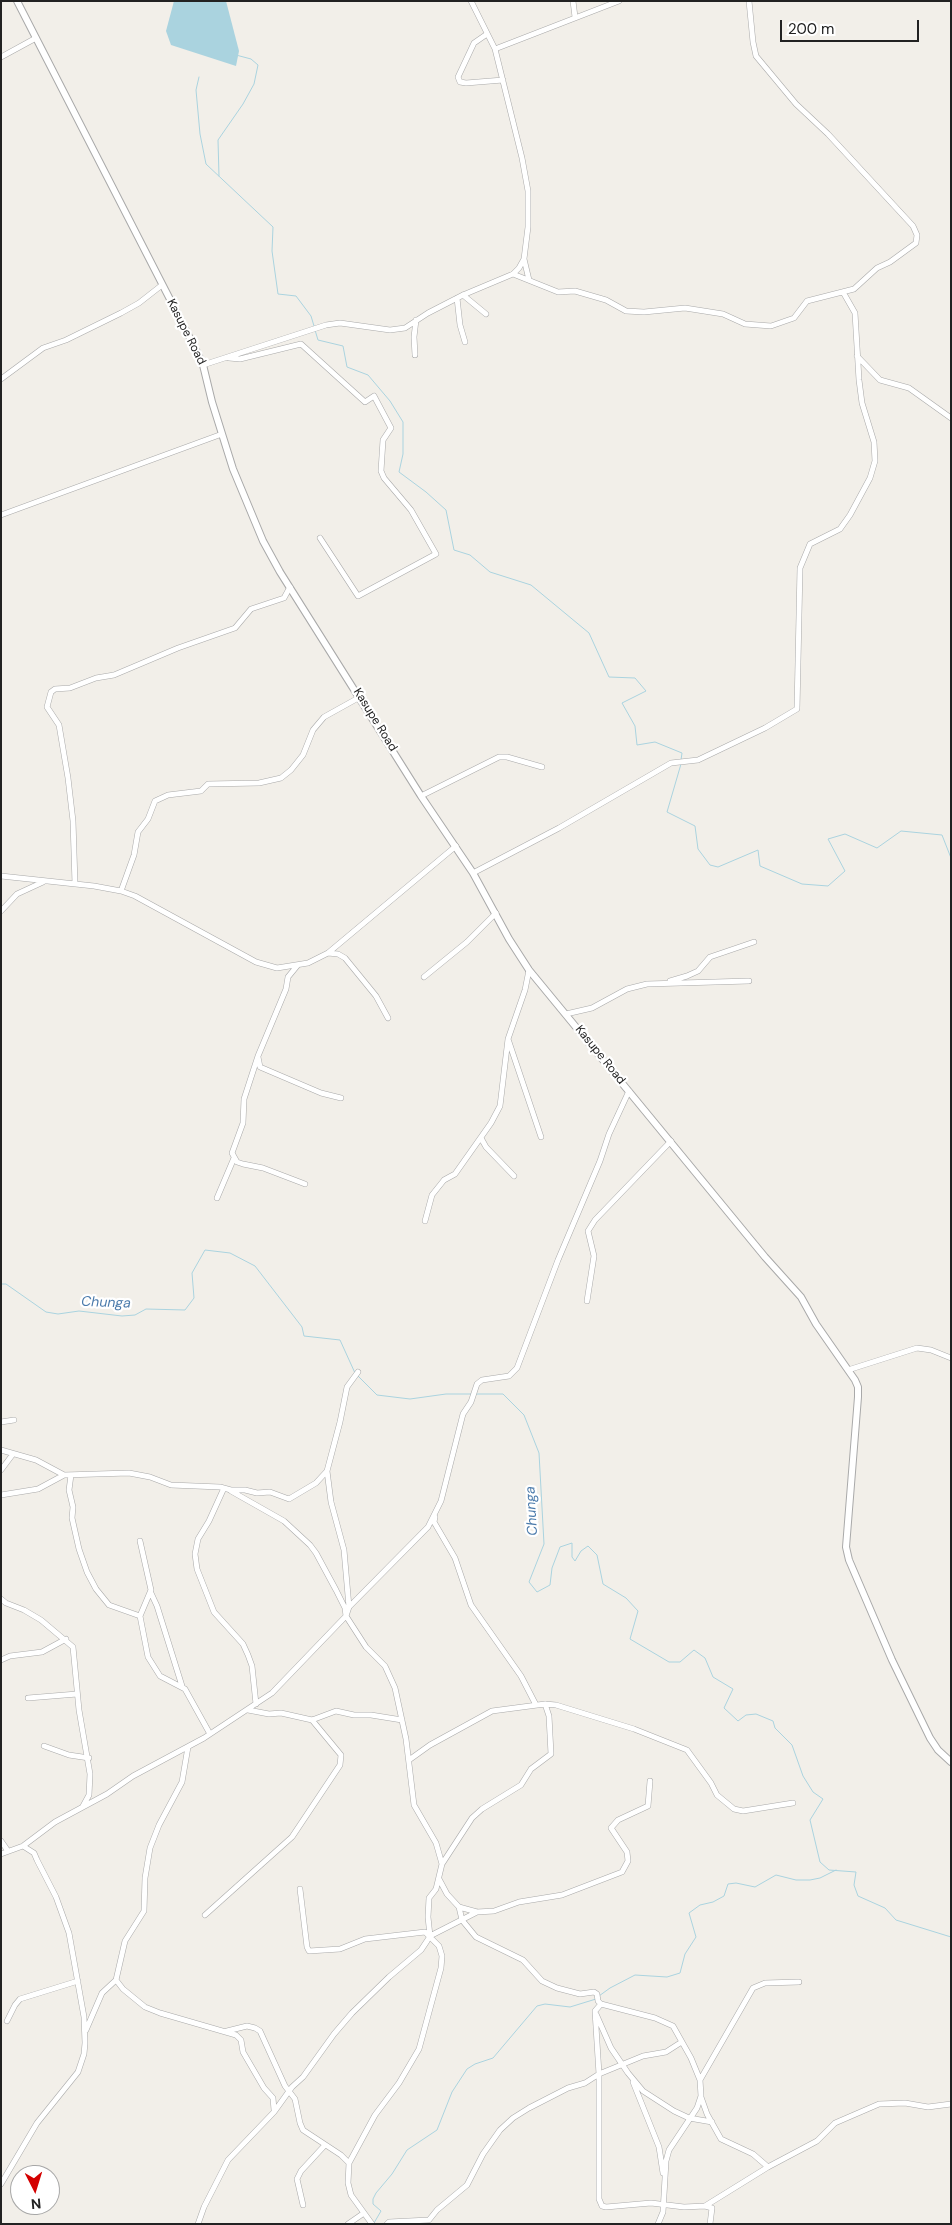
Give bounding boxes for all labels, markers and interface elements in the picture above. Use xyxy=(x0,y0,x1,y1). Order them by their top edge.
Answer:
scale bar xyxy=(782,10,921,42)
text: 200 m xyxy=(788,19,834,39)
street label: Kasupe Road xyxy=(163,297,209,367)
street label: Kasupe Road xyxy=(350,686,400,754)
street label: Kasupe Road xyxy=(572,1023,628,1087)
water label: Chunga xyxy=(81,1294,131,1312)
water label: Chunga xyxy=(522,1486,542,1536)
north arrow xyxy=(10,2165,60,2215)
text: N xyxy=(30,2195,42,2213)

